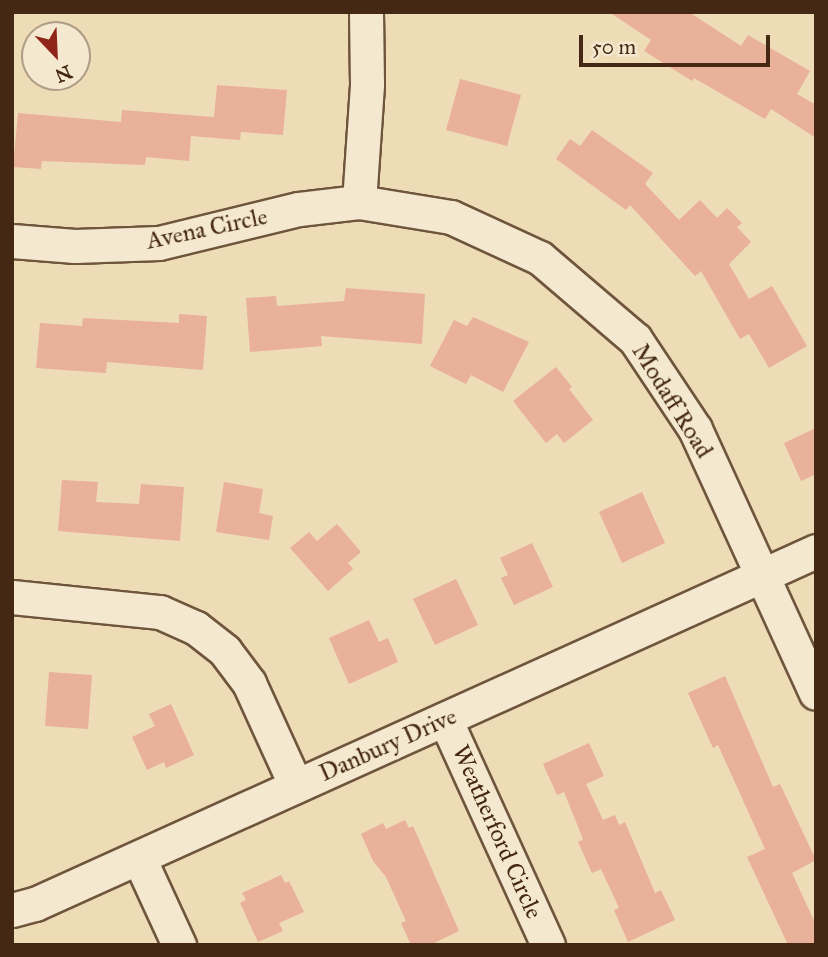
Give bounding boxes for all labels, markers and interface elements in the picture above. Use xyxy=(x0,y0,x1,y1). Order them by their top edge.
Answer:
north arrow xyxy=(21,21,91,91)
scale bar xyxy=(583,21,774,65)
text: 50 m xyxy=(592,34,636,60)
text: N xyxy=(52,60,76,88)
street label: Avena Circle xyxy=(144,202,270,256)
street label: Modaff Road xyxy=(625,338,719,464)
street label: Danbury Drive xyxy=(315,702,461,788)
street label: Weatherford Circle xyxy=(446,741,548,923)

